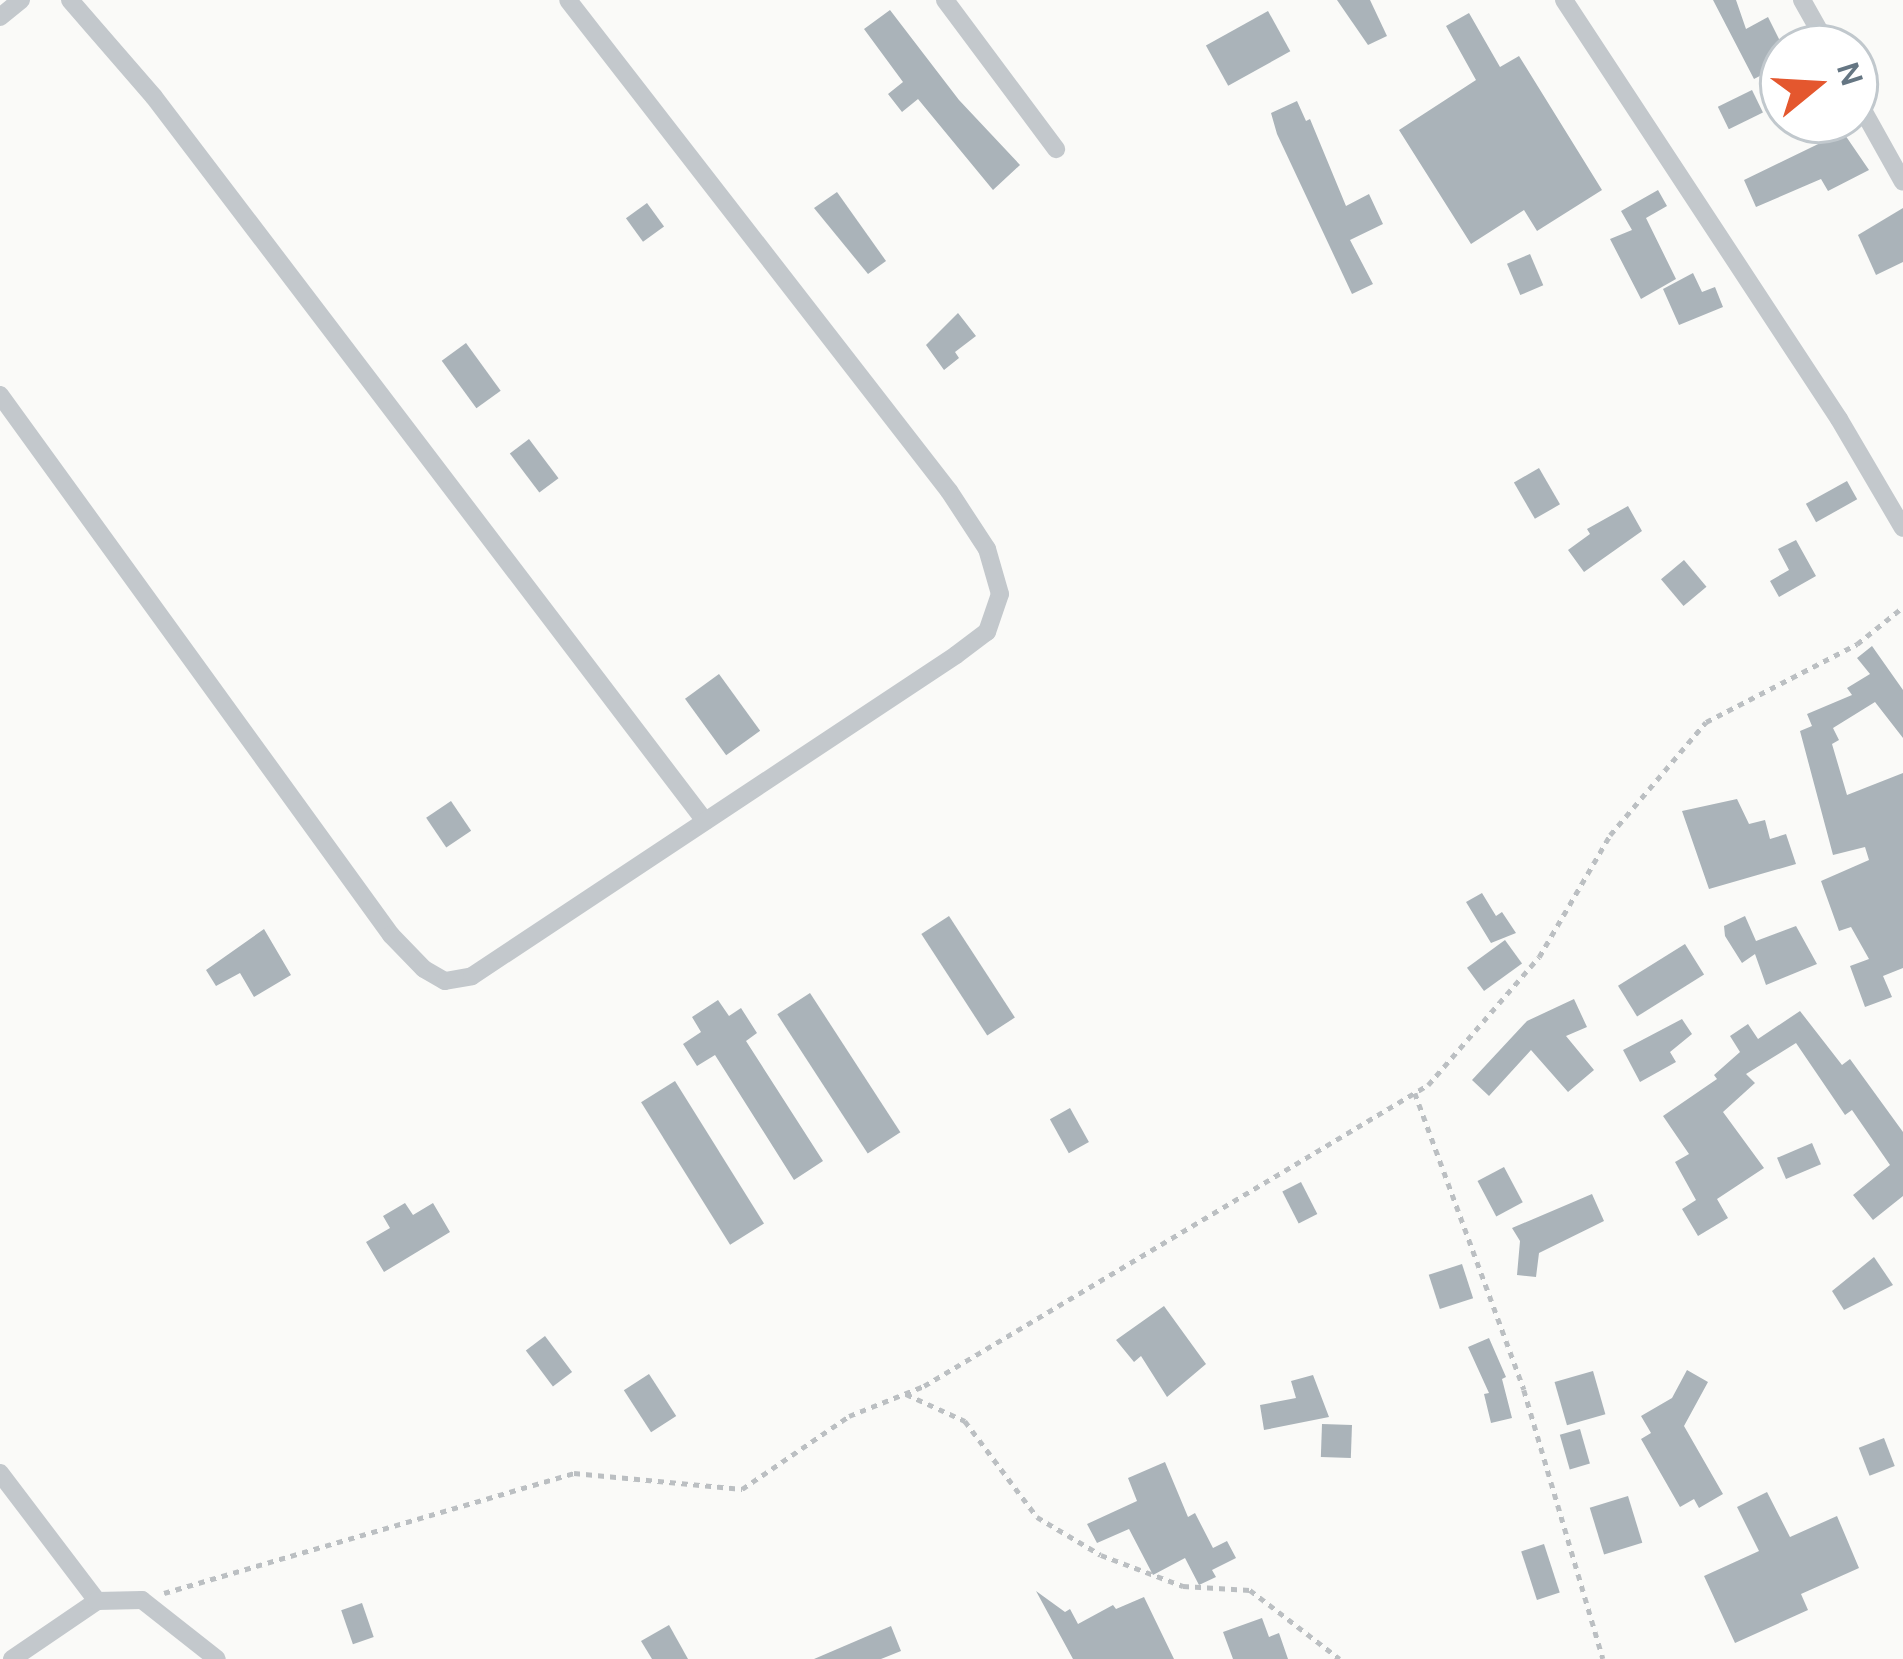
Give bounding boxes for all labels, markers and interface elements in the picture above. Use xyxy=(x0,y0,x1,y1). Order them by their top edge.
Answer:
north arrow xyxy=(1759,24,1879,144)
text: N xyxy=(1829,57,1872,91)

